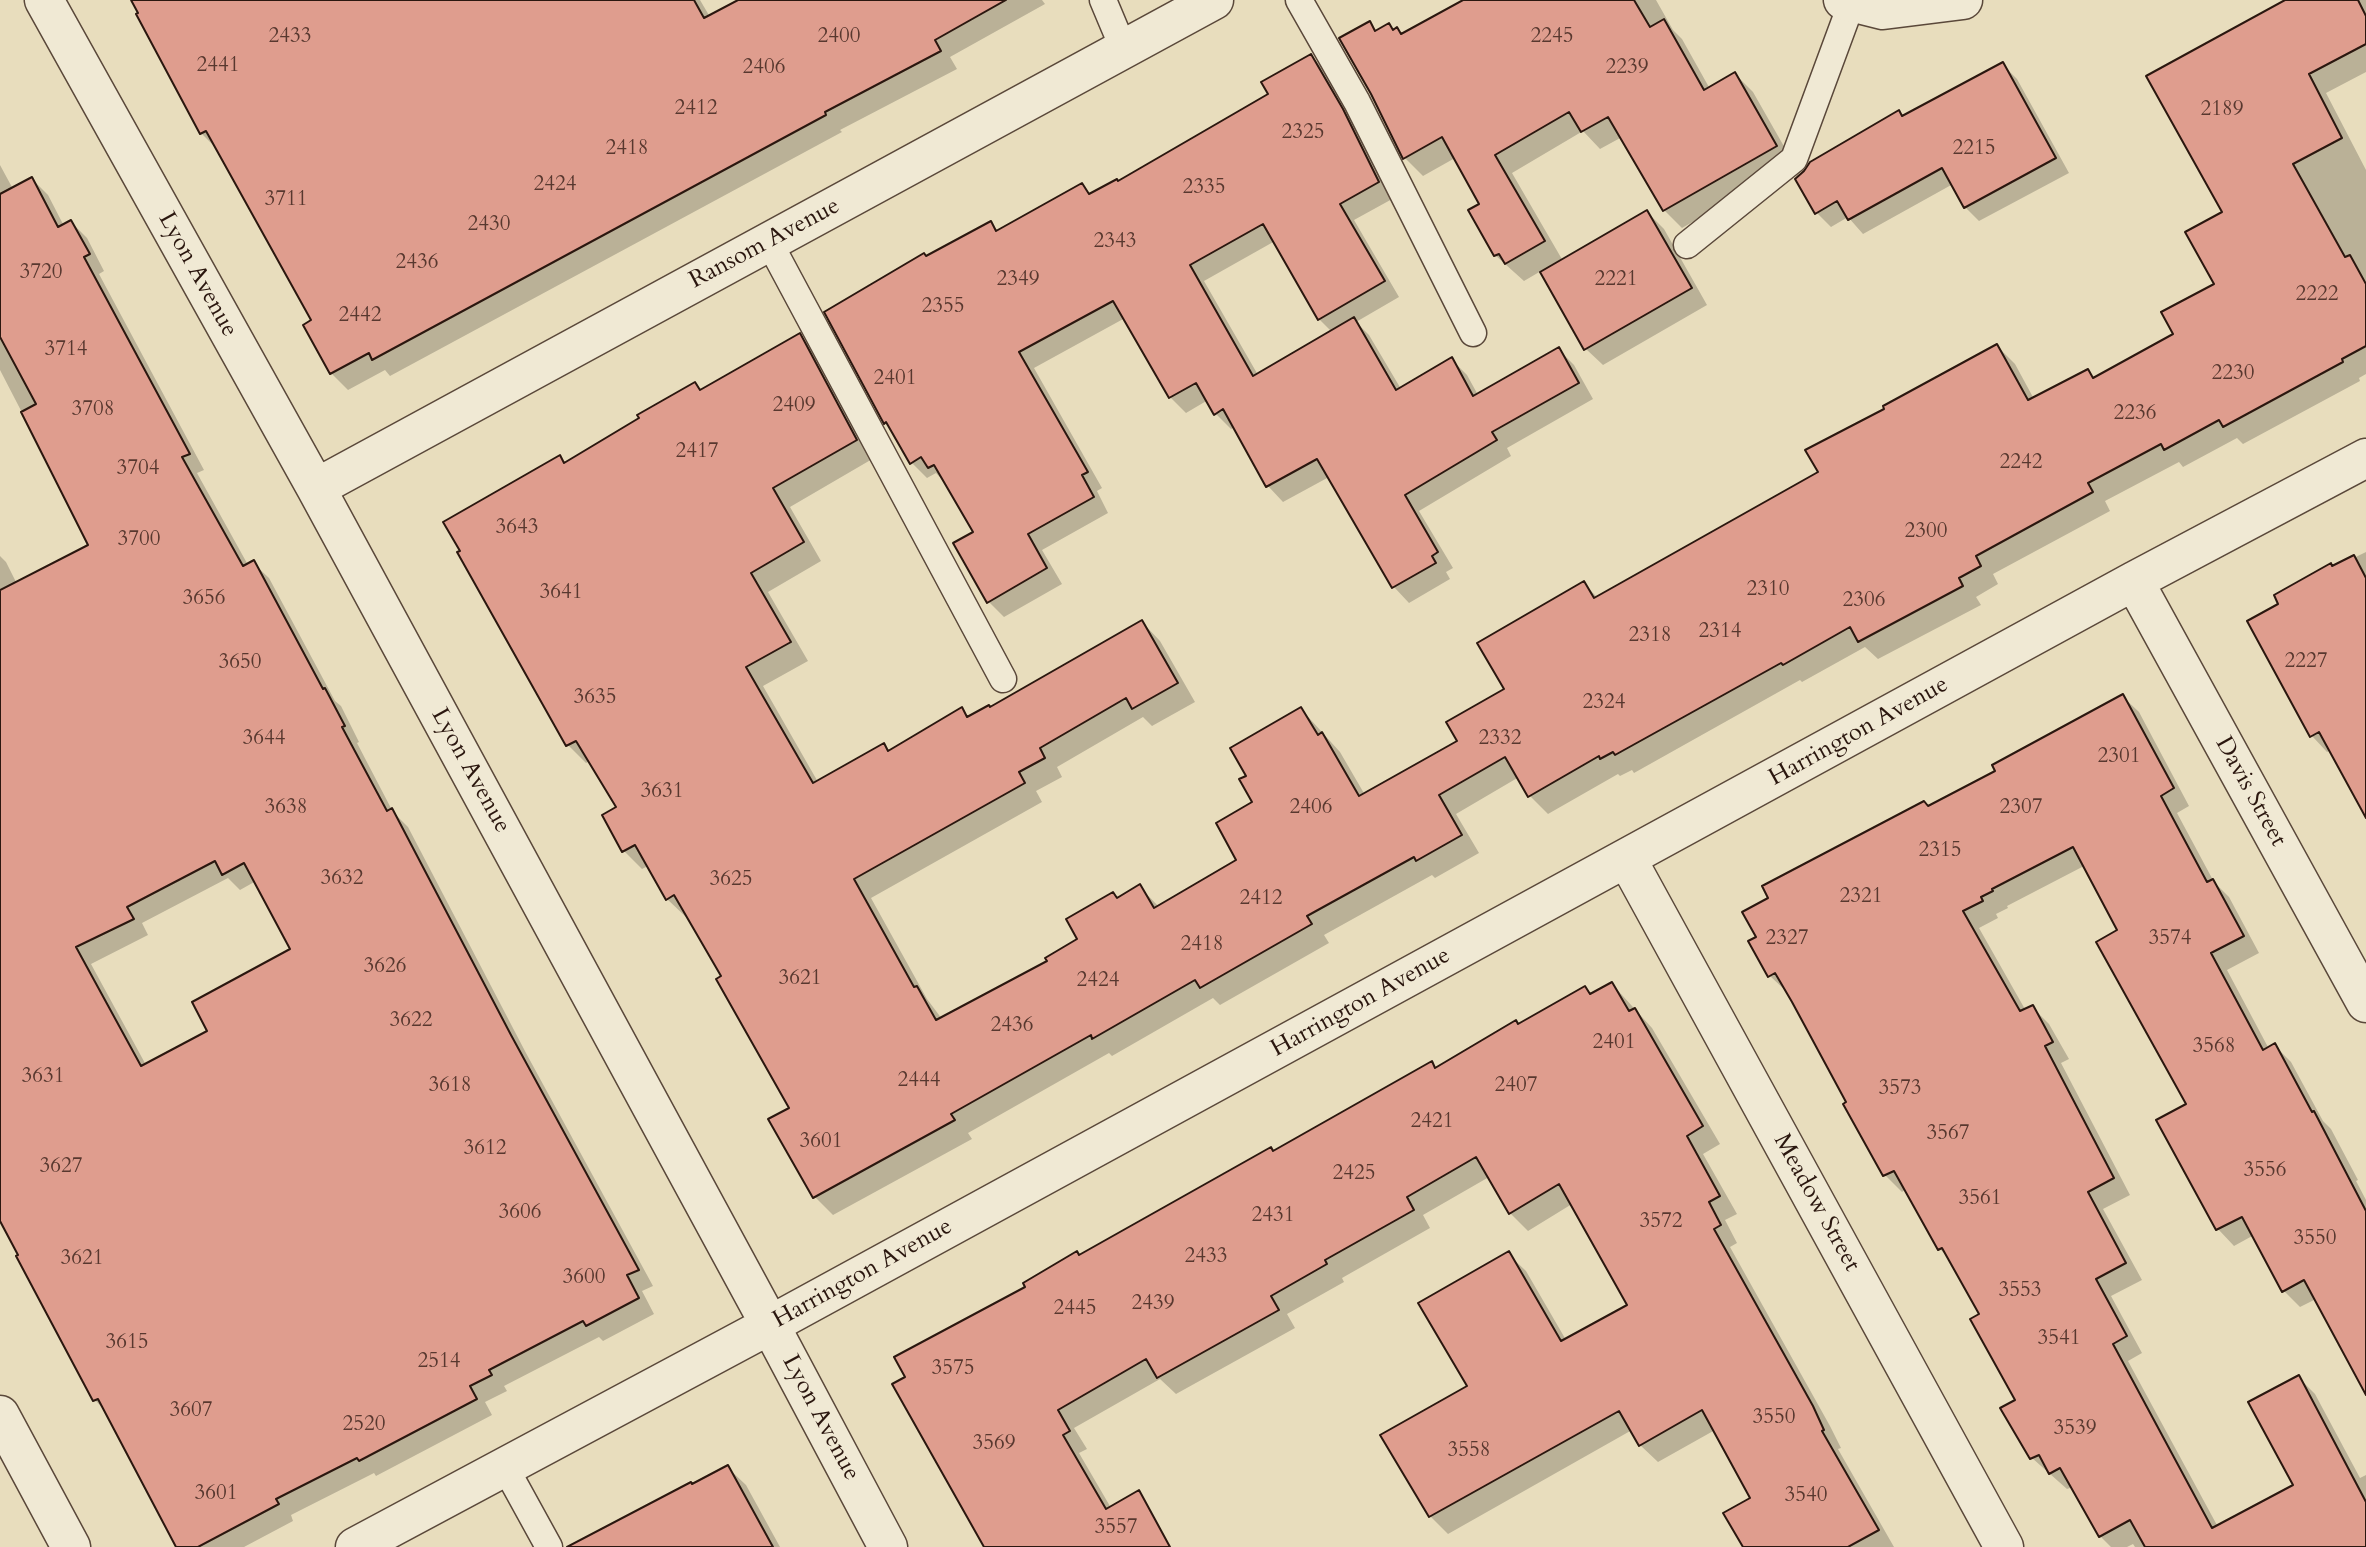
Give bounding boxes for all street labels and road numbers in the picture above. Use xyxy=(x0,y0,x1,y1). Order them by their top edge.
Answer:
street label: Ransom Avenue xyxy=(685,192,845,296)
street label: Lyon Avenue xyxy=(151,208,243,342)
street label: Harrington Avenue xyxy=(1764,671,1954,793)
street label: Lyon Avenue xyxy=(424,704,516,838)
street label: Davis Street xyxy=(2208,732,2292,852)
street label: Harrington Avenue xyxy=(1266,942,1456,1064)
street label: Meadow Street xyxy=(1766,1129,1866,1277)
street label: Harrington Avenue xyxy=(768,1213,958,1335)
street label: Lyon Avenue xyxy=(775,1350,865,1486)

